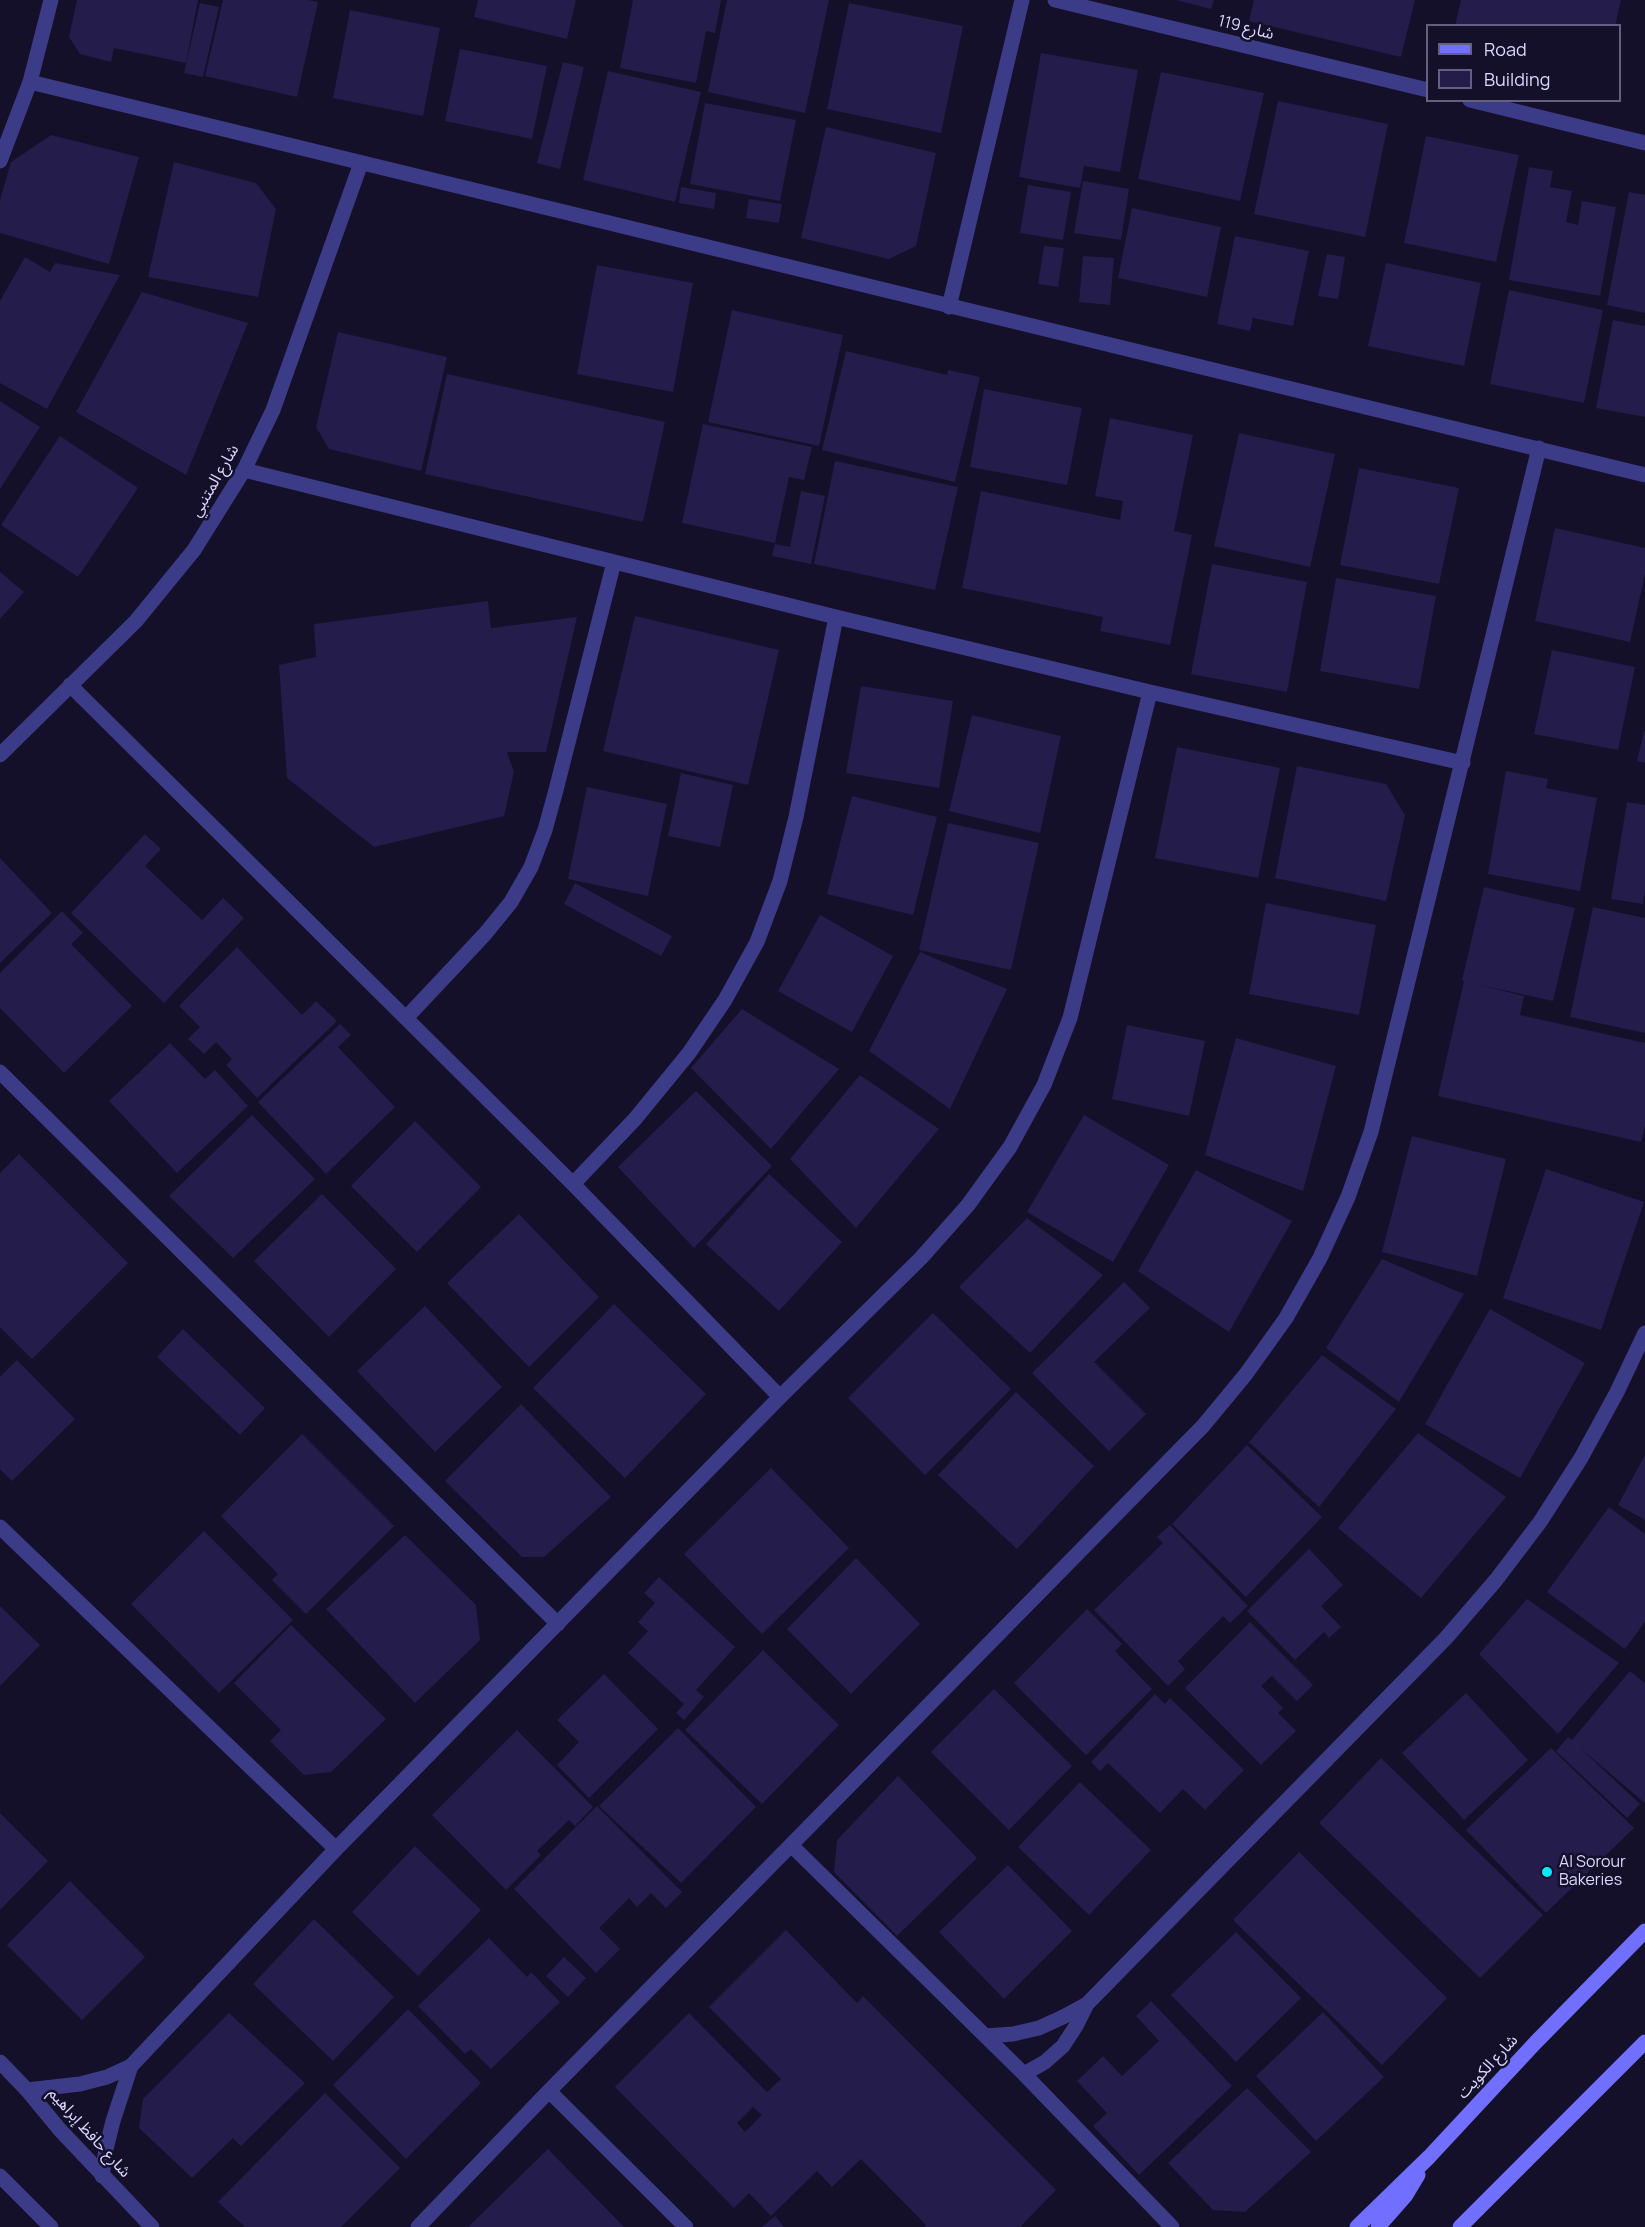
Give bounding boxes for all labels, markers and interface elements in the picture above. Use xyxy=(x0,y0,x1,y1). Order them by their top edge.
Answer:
street label: شارع 119 xyxy=(1216,12,1276,44)
legend xyxy=(1426,24,1621,102)
text: Road xyxy=(1484,37,1527,61)
text: Building xyxy=(1484,67,1550,91)
street label: شارع المتنبي xyxy=(187,441,243,521)
place label: Al Sorour Bakeries xyxy=(1559,1853,1626,1891)
marker: Al Sorour Bakeries xyxy=(1540,1865,1554,1879)
street label: شارع الكويت xyxy=(1454,2031,1522,2103)
street label: شارع حافظ إبراهيم xyxy=(44,2084,134,2182)

